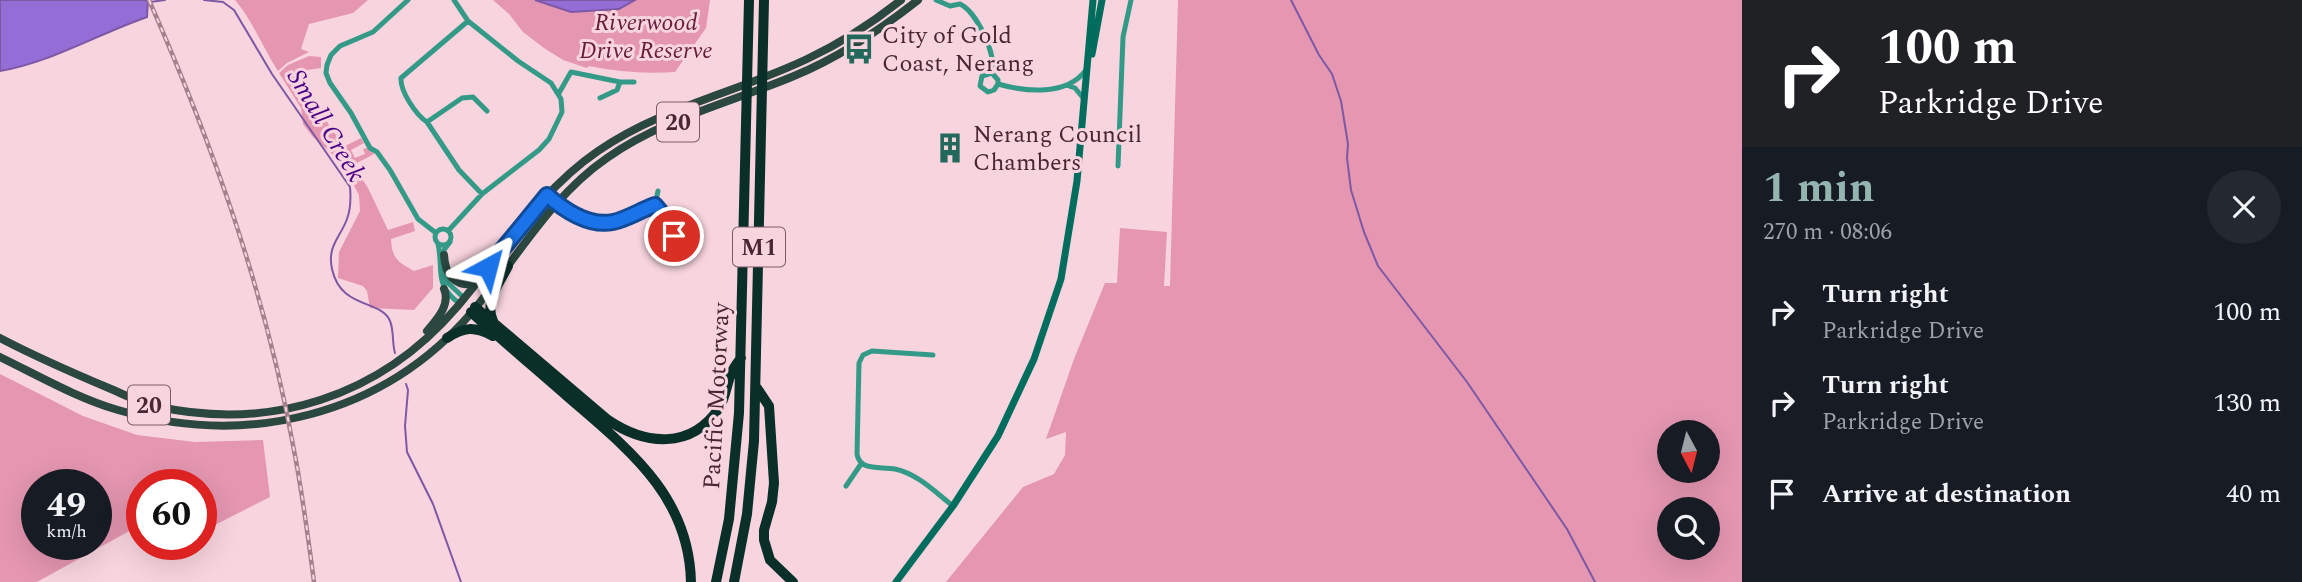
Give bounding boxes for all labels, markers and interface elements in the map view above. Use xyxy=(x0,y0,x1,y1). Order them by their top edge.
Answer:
park label: Riverwood Drive Reserve xyxy=(579,5,713,69)
text: 100 m xyxy=(1878,11,2017,86)
place label: City of Gold Coast, Nerang xyxy=(882,18,1034,82)
icon: right xyxy=(1763,28,1854,119)
bus stop icon: City of Gold Coast, Nerang xyxy=(842,32,876,66)
water label: Small Creek xyxy=(276,61,376,190)
text: Parkridge Drive xyxy=(1878,79,2104,128)
road number: 20 xyxy=(657,102,699,141)
place label: Nerang Council Chambers xyxy=(973,117,1142,181)
building icon: Nerang Council Chambers xyxy=(933,131,967,165)
text: 1 min xyxy=(1763,157,1875,220)
button: close xyxy=(2207,170,2281,244)
pin xyxy=(644,206,704,266)
text: 270 m · 08:06 xyxy=(1763,215,1892,250)
icon: arrive xyxy=(655,217,693,255)
road number: M1 xyxy=(733,228,785,266)
position arrow xyxy=(451,230,525,304)
text: Turn right xyxy=(1822,274,1949,314)
text: 100 m xyxy=(2213,292,2281,332)
icon: right xyxy=(1763,293,1801,331)
street label: Pacific Motorway xyxy=(694,300,740,490)
text: Parkridge Drive xyxy=(1822,314,1984,349)
text: Turn right xyxy=(1822,365,1949,405)
text: 130 m xyxy=(2213,383,2281,423)
icon: right xyxy=(1763,384,1801,422)
road number: 20 xyxy=(128,386,170,424)
text: Parkridge Drive xyxy=(1822,405,1984,440)
north arrow xyxy=(1657,420,1720,483)
map controls xyxy=(1657,420,1720,560)
speed limit sign: 60 xyxy=(126,469,217,560)
text: Arrive at destination xyxy=(1822,474,2071,514)
text: 40 m xyxy=(2226,474,2281,514)
icon: arrive xyxy=(1763,475,1801,513)
text: 49 xyxy=(47,479,86,532)
button: search xyxy=(1657,497,1720,560)
text: km/h xyxy=(46,518,87,545)

